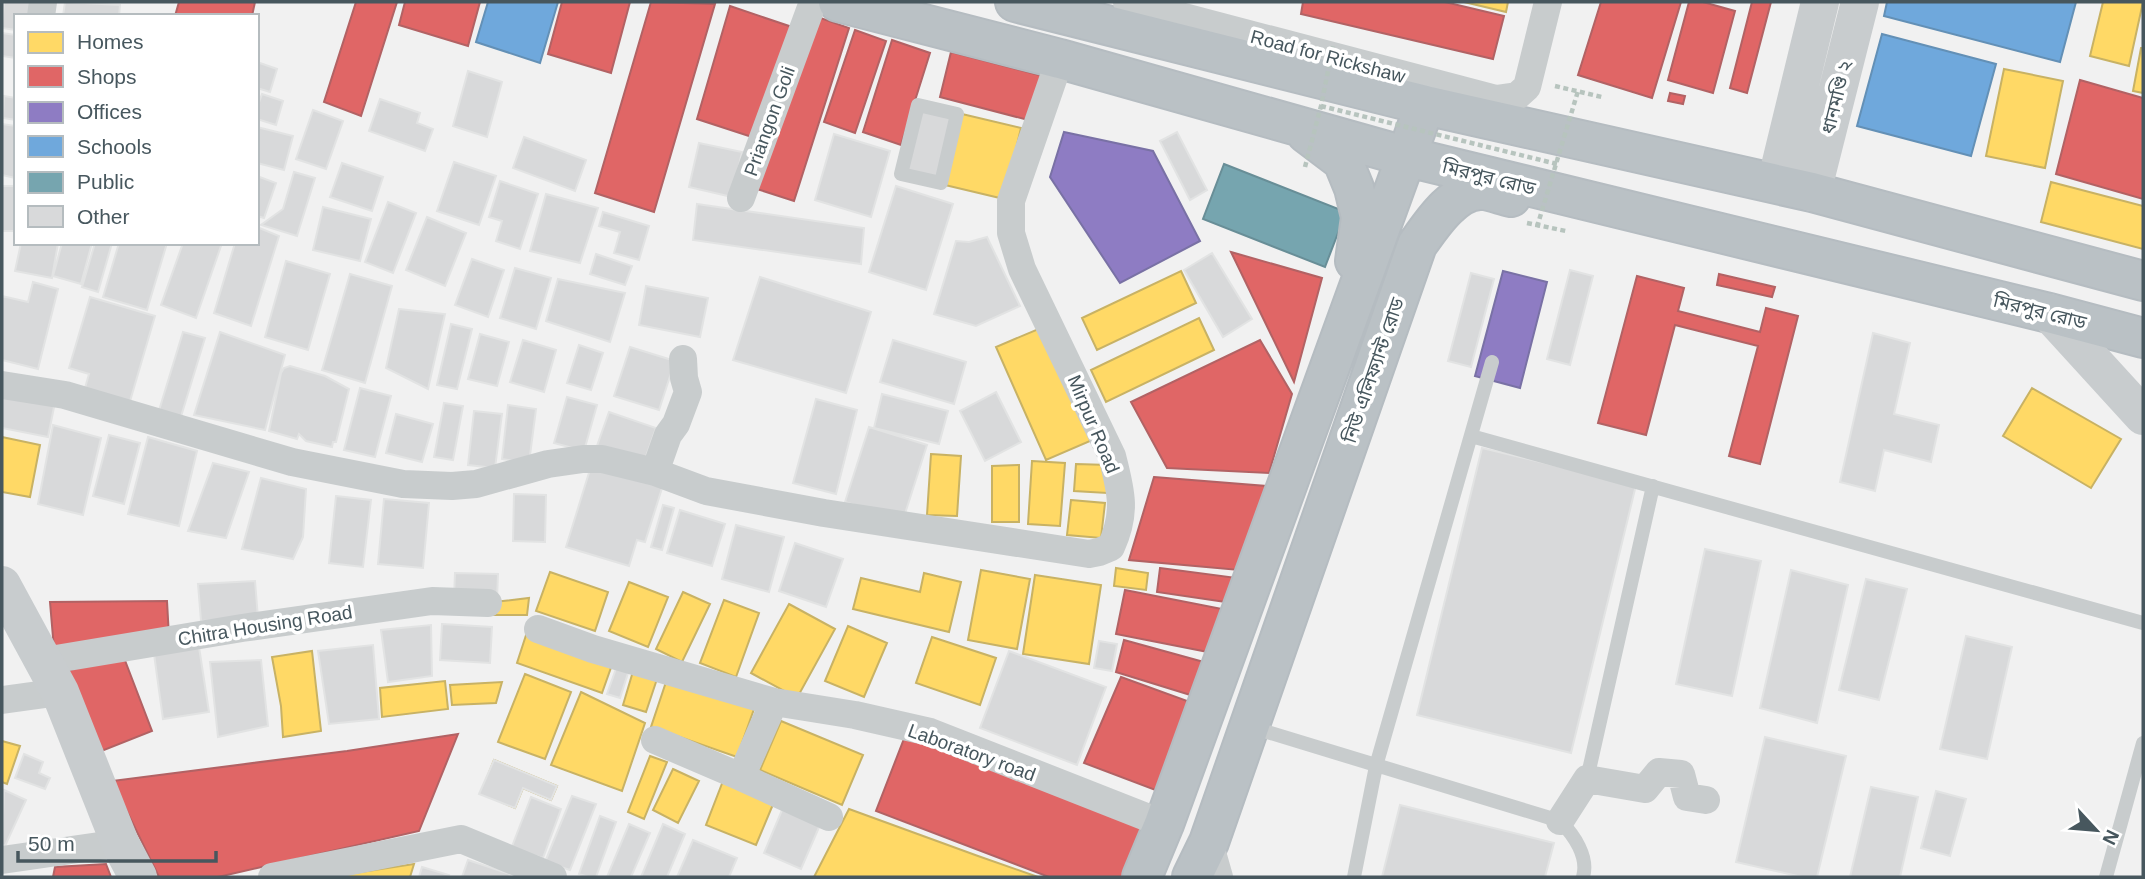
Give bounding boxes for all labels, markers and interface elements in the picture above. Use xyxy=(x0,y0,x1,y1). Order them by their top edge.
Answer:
legend xyxy=(14,14,259,245)
street label: Road for Rickshaw xyxy=(1248,26,1408,87)
text: Homes xyxy=(77,30,144,53)
street label: ধানমণ্ডি ২ xyxy=(1816,58,1856,136)
street label: Priangon Goli xyxy=(740,63,799,179)
text: Shops xyxy=(77,65,137,88)
text: Offices xyxy=(77,100,142,123)
text: Schools xyxy=(77,135,152,158)
street label: মিরপুর রোড xyxy=(1439,155,1538,200)
text: Public xyxy=(77,170,134,193)
text: Other xyxy=(77,205,130,228)
street label: মিরপুর রোড xyxy=(1990,289,2089,334)
street label: নিউ এলিফ্যান্ট রোড xyxy=(1338,294,1408,446)
street label: Mirpur Road xyxy=(1063,372,1124,476)
street label: Chitra Housing Road xyxy=(176,601,354,650)
street label: Laboratory road xyxy=(905,720,1038,785)
north arrow xyxy=(2061,795,2131,865)
scale bar xyxy=(18,820,215,864)
text: N xyxy=(2098,826,2123,848)
text: 50 m xyxy=(28,832,75,855)

